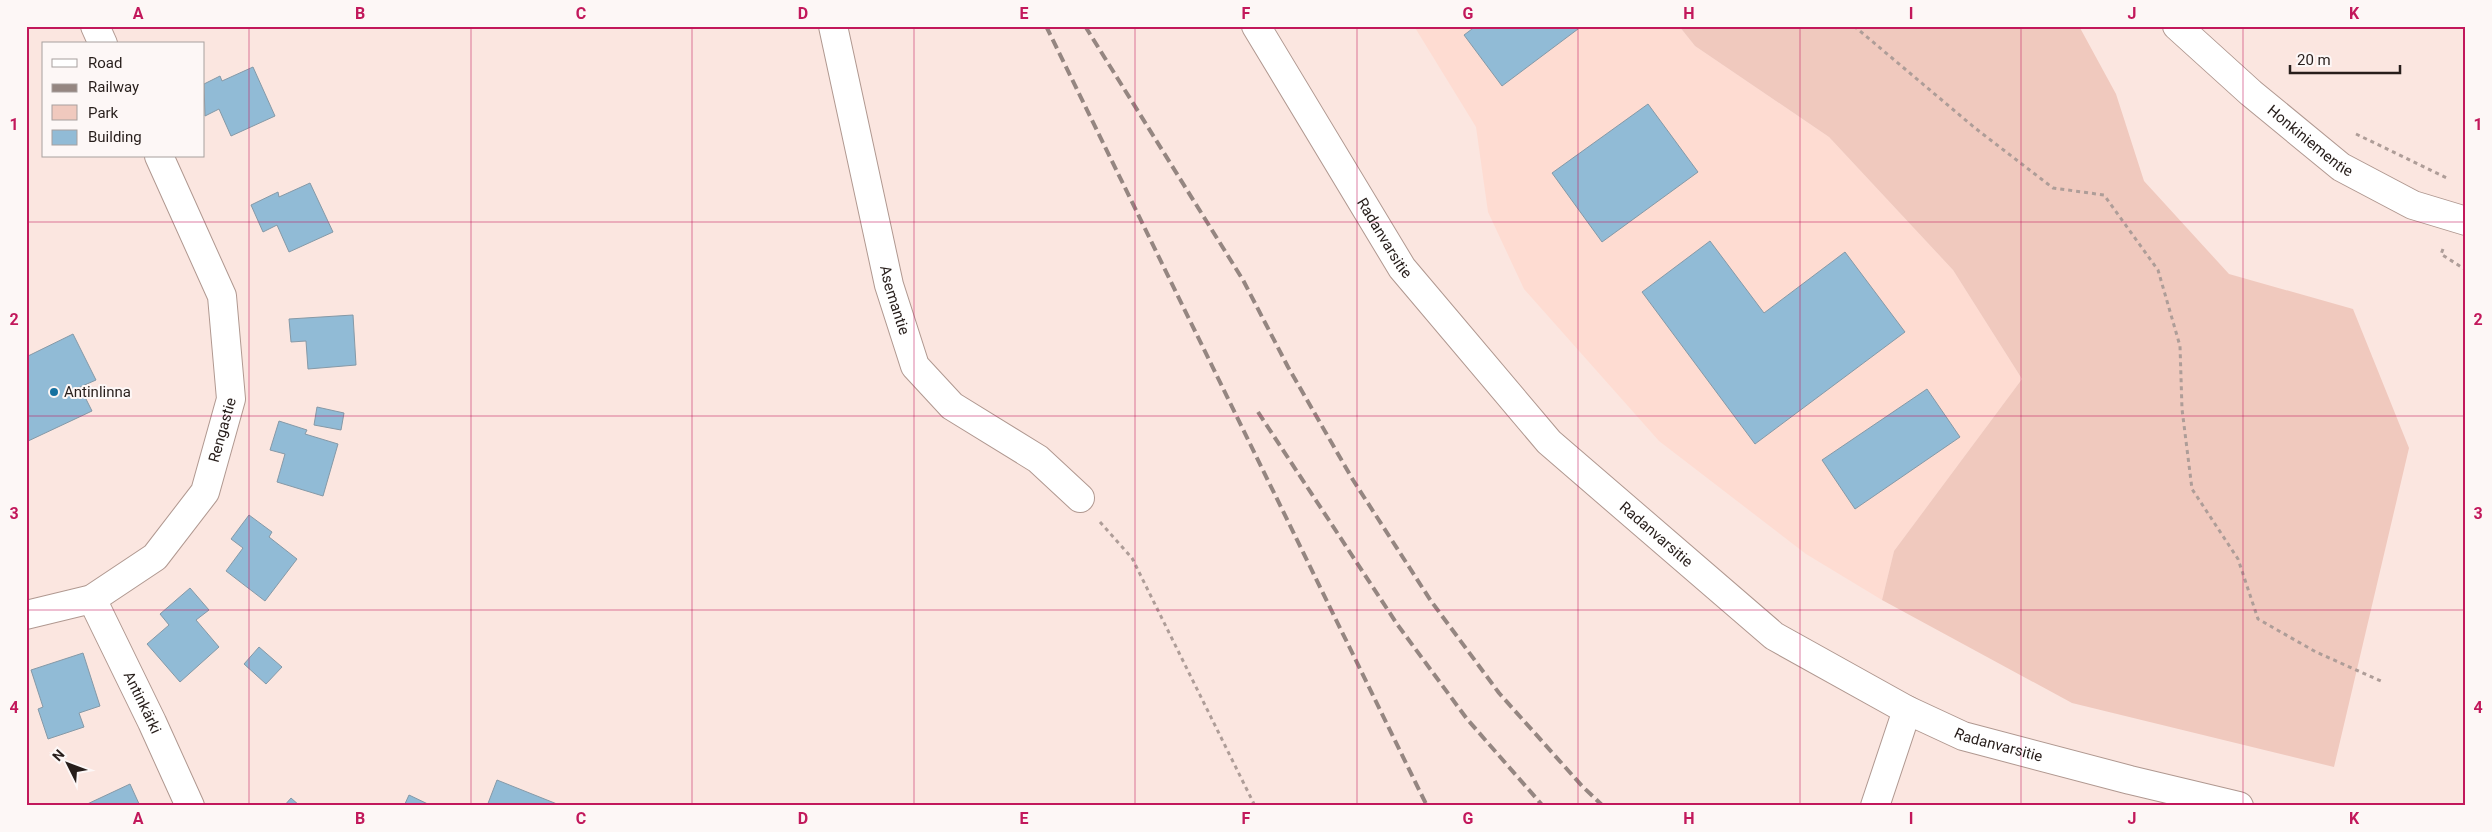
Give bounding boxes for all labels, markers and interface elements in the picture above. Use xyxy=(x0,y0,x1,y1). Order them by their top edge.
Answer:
text: A xyxy=(133,4,144,23)
text: B xyxy=(355,4,365,23)
text: C xyxy=(576,4,586,23)
text: D xyxy=(798,4,808,23)
text: E xyxy=(1020,4,1029,23)
text: F xyxy=(1242,4,1251,23)
text: G xyxy=(1463,4,1474,23)
text: H xyxy=(1683,4,1695,23)
text: I xyxy=(1909,4,1913,23)
text: J xyxy=(2128,4,2136,23)
text: K xyxy=(2349,4,2360,23)
legend xyxy=(42,42,205,158)
scale bar xyxy=(2290,42,2400,74)
text: 20 m xyxy=(2297,51,2331,69)
text: Road xyxy=(88,54,122,72)
text: Railway xyxy=(88,78,139,96)
street label: Honkiniementie xyxy=(2264,101,2356,181)
text: Park xyxy=(88,104,119,122)
text: 1 xyxy=(9,115,19,134)
text: 1 xyxy=(2473,115,2483,134)
text: Building xyxy=(88,128,142,146)
street label: Radanvarsitie xyxy=(1353,195,1416,282)
street label: Asemantie xyxy=(876,264,913,337)
text: 2 xyxy=(9,310,19,329)
text: 2 xyxy=(2473,310,2483,329)
place label: Antinlinna xyxy=(64,383,131,401)
marker: Antinlinna xyxy=(48,386,60,398)
street label: Rengastie xyxy=(205,396,240,464)
street label: Radanvarsitie xyxy=(1616,498,1696,571)
text: 3 xyxy=(9,504,19,523)
text: 3 xyxy=(2473,504,2483,523)
street label: Antinkärki xyxy=(120,668,165,736)
text: 4 xyxy=(9,698,19,717)
text: 4 xyxy=(2473,698,2483,717)
street label: Radanvarsitie xyxy=(1951,724,2045,766)
north arrow xyxy=(42,740,92,790)
text: N xyxy=(49,746,68,764)
text: A xyxy=(133,809,144,828)
text: B xyxy=(355,809,365,828)
text: C xyxy=(576,809,586,828)
text: D xyxy=(798,809,808,828)
text: E xyxy=(1020,809,1029,828)
text: F xyxy=(1242,809,1251,828)
text: G xyxy=(1463,809,1474,828)
text: H xyxy=(1683,809,1695,828)
text: I xyxy=(1909,809,1913,828)
text: J xyxy=(2128,809,2136,828)
text: K xyxy=(2349,809,2360,828)

